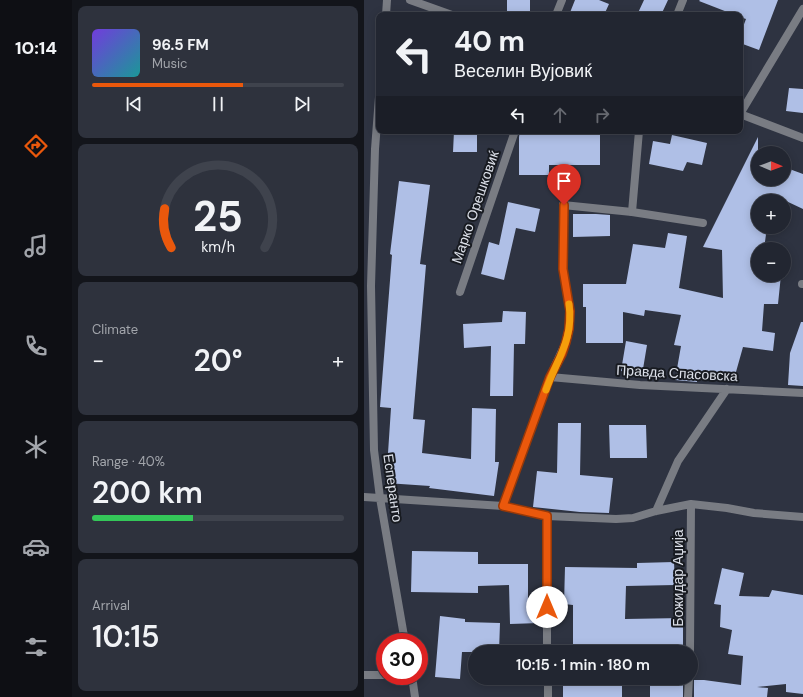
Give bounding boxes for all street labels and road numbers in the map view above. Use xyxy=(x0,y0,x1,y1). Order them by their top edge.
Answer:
street label: Марко Орешковиќ xyxy=(447,147,503,266)
street label: Правда Спасовска xyxy=(616,361,738,385)
street label: Есперанто xyxy=(379,453,407,524)
street label: Божидар Аџија xyxy=(669,529,687,627)

